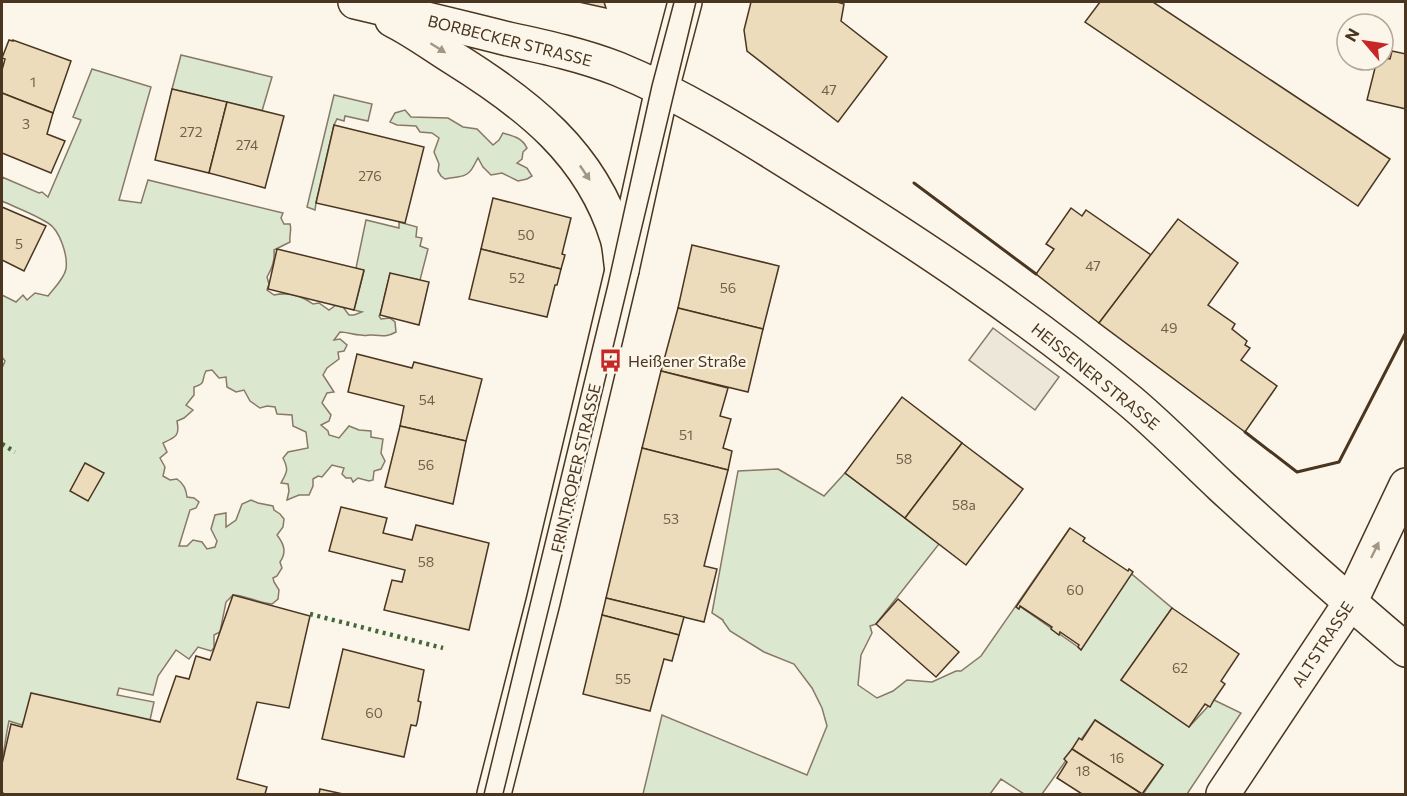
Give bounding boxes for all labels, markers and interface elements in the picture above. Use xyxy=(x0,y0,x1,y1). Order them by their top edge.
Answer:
street label: BORBECKER STRASSE xyxy=(426,10,594,70)
north arrow xyxy=(1335,12,1395,72)
text: N xyxy=(1340,25,1363,44)
one-way arrow xyxy=(430,43,446,54)
house number: 1 xyxy=(30,73,36,90)
house number: 47 xyxy=(821,81,837,98)
house number: 3 xyxy=(22,115,30,132)
house number: 272 xyxy=(180,123,203,140)
house number: 274 xyxy=(236,136,259,153)
one-way arrow xyxy=(579,165,591,181)
house number: 276 xyxy=(358,167,382,184)
house number: 50 xyxy=(517,226,535,243)
house number: 5 xyxy=(15,235,23,252)
house number: 47 xyxy=(1085,257,1101,274)
house number: 52 xyxy=(509,269,525,286)
house number: 56 xyxy=(720,279,736,296)
street label: HEISSENER STRASSE xyxy=(1028,319,1164,433)
house number: 49 xyxy=(1161,319,1177,336)
bus stop icon: Heißener Straße xyxy=(597,347,623,373)
place label: Heißener Straße xyxy=(628,351,746,370)
street label: FRINTROPER STRASSE xyxy=(546,382,604,554)
house number: 54 xyxy=(419,391,436,408)
house number: 51 xyxy=(679,426,693,443)
house number: 58 xyxy=(896,450,912,467)
house number: 56 xyxy=(418,456,434,473)
house number: 58a xyxy=(952,496,976,513)
house number: 53 xyxy=(663,510,679,527)
one-way arrow xyxy=(1370,542,1379,559)
house number: 58 xyxy=(418,553,434,570)
house number: 60 xyxy=(1066,581,1084,598)
street label: ALTSTRASSE xyxy=(1287,598,1357,690)
house number: 62 xyxy=(1172,659,1188,676)
house number: 55 xyxy=(615,670,631,687)
house number: 60 xyxy=(365,704,383,721)
house number: 16 xyxy=(1110,749,1124,766)
house number: 18 xyxy=(1076,762,1090,779)

